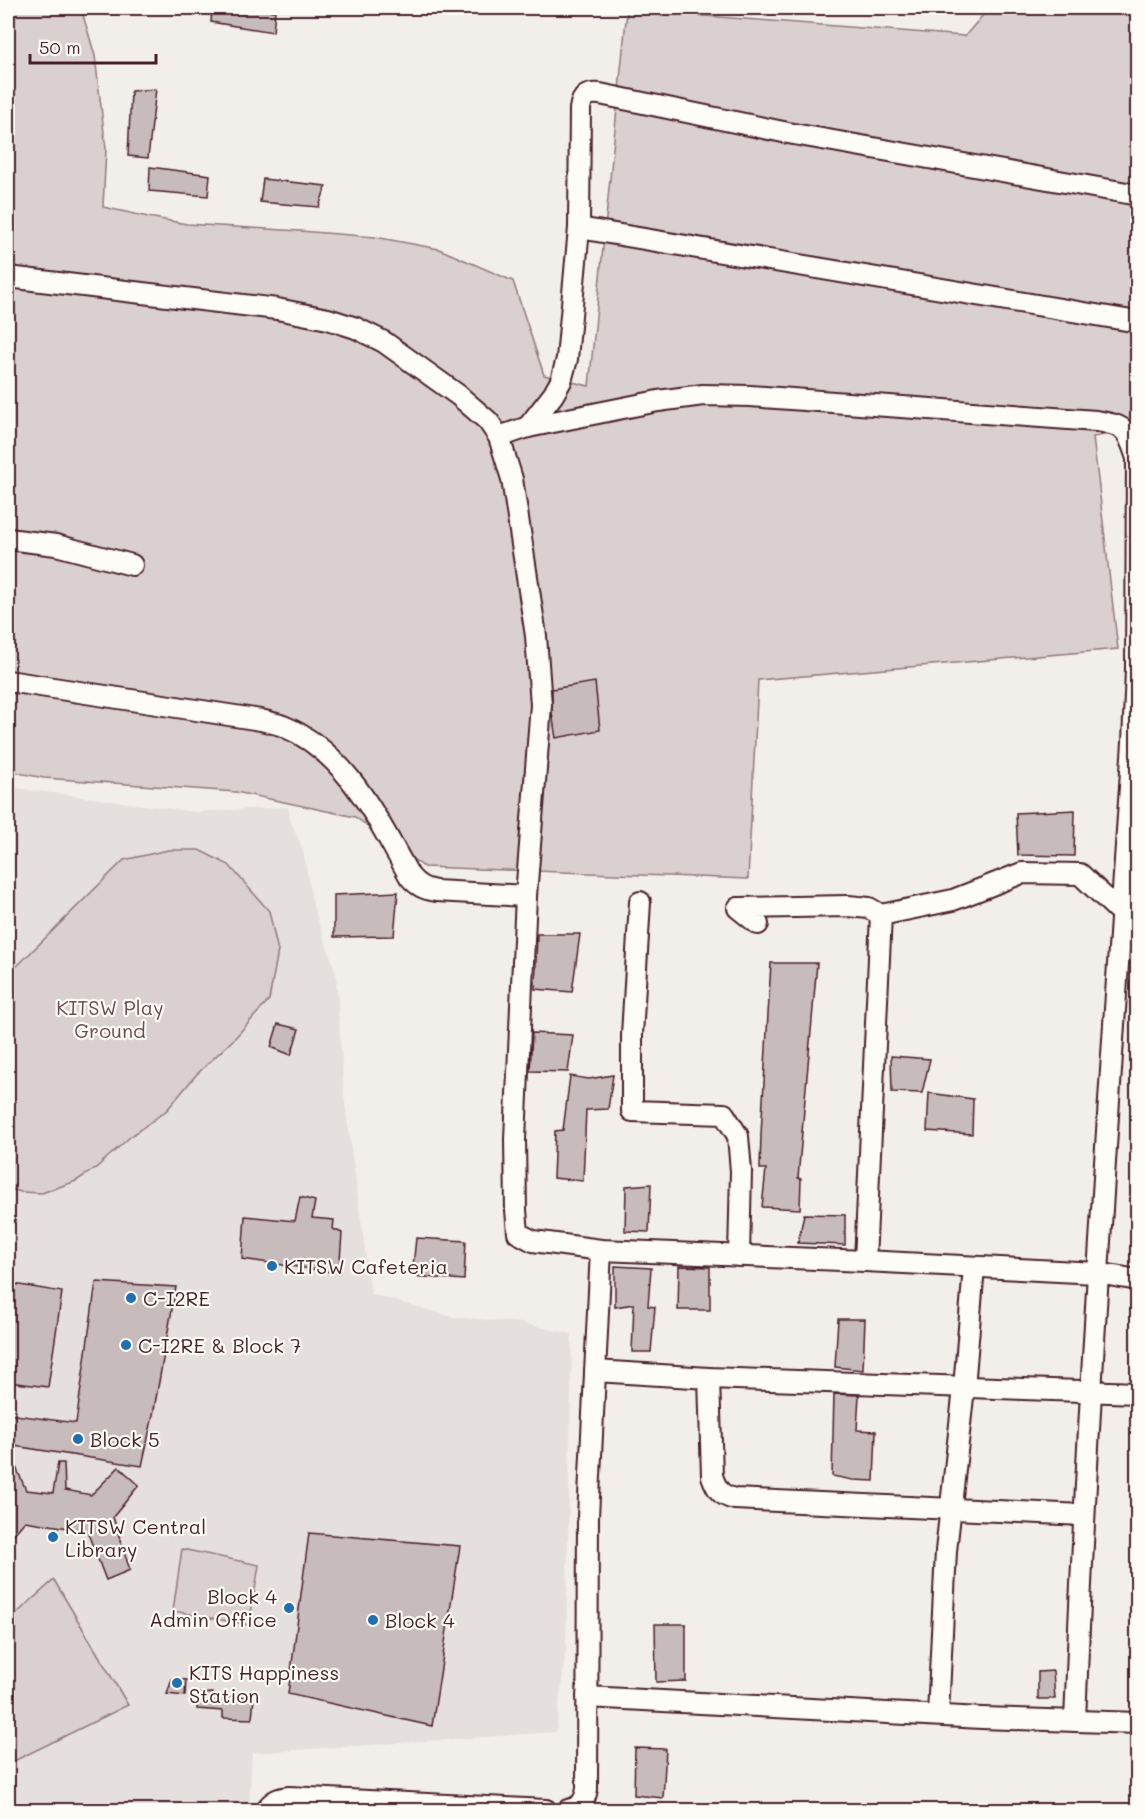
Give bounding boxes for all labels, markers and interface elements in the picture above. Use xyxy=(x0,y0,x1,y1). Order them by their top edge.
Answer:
scale bar xyxy=(30,27,156,65)
text: 50 m xyxy=(39,35,81,59)
park label: KITSW Play Ground xyxy=(56,994,164,1043)
place label: KITSW Cafeteria xyxy=(284,1253,448,1279)
marker: KITSW Cafeteria xyxy=(265,1259,279,1273)
place label: C-I2RE xyxy=(143,1285,210,1311)
marker: C-I2RE xyxy=(124,1291,138,1305)
place label: C-I2RE & Block 7 xyxy=(138,1332,301,1358)
marker: C-I2RE & Block 7 xyxy=(119,1338,133,1352)
place label: Block 5 xyxy=(90,1426,160,1452)
marker: Block 5 xyxy=(71,1432,85,1446)
place label: KITSW Central Library xyxy=(65,1513,206,1562)
marker: KITSW Central Library xyxy=(46,1530,60,1544)
place label: Block 4 Admin Office xyxy=(149,1583,277,1632)
marker: Block 4 Admin Office xyxy=(282,1601,296,1615)
place label: Block 4 xyxy=(385,1607,455,1633)
marker: Block 4 xyxy=(366,1613,380,1627)
place label: KITS Happiness Station xyxy=(189,1659,339,1708)
marker: KITS Happiness Station xyxy=(170,1676,184,1690)

